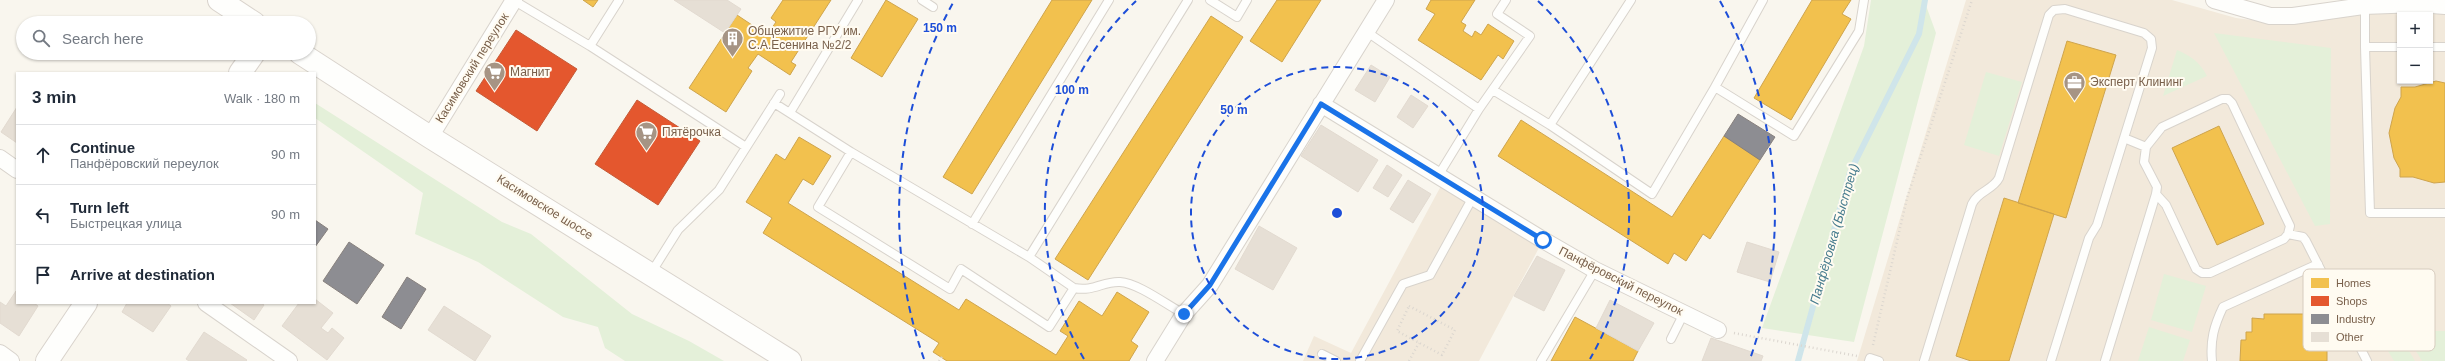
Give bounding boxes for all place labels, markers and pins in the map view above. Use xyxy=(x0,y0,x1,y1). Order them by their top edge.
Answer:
place label: Общежитие РГУ им. С.А.Есенина №2/2 xyxy=(748,24,861,52)
building icon: Общежитие РГУ им. С.А.Есенина №2/2 xyxy=(719,25,745,58)
supermarket icon: Магнит xyxy=(482,59,508,92)
place label: Магнит xyxy=(510,65,551,79)
office icon: Эксперт Клининг xyxy=(2062,69,2088,102)
place label: Эксперт Клининг xyxy=(2090,75,2184,89)
supermarket icon: Пятёрочка xyxy=(634,119,660,152)
place label: Пятёрочка xyxy=(662,125,721,139)
centre of rings xyxy=(1330,206,1344,220)

